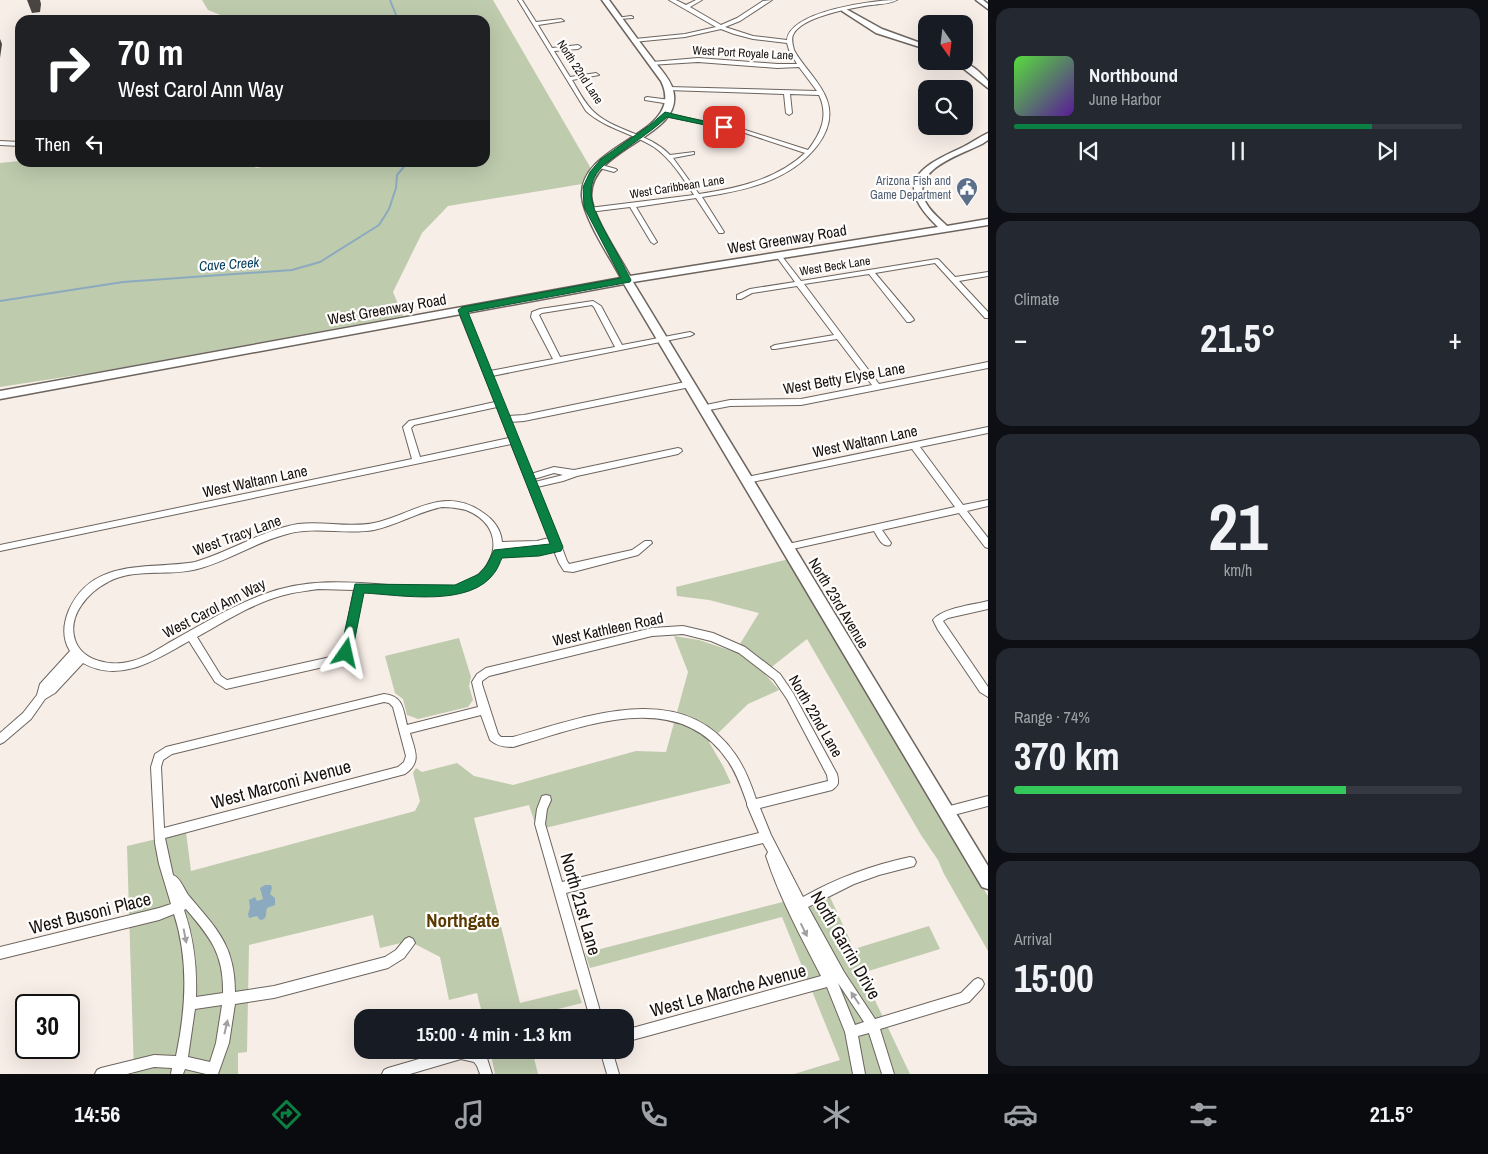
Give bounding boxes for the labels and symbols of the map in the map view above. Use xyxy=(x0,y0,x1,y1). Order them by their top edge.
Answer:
north arrow xyxy=(918,15,972,70)
street label: North 22nd Lane xyxy=(553,37,607,107)
street label: West Port Royale Lane xyxy=(692,42,794,64)
pin xyxy=(703,106,745,148)
street label: West Caribbean Lane xyxy=(629,172,725,202)
place label: Arizona Fish and Game Department xyxy=(870,173,951,203)
public building icon: Arizona Fish and Game Department xyxy=(955,176,979,207)
street label: West Greenway Road xyxy=(726,219,848,259)
water label: Cave Creek xyxy=(198,253,261,275)
street label: West Beck Lane xyxy=(798,253,872,279)
street label: West Greenway Road xyxy=(326,288,448,330)
street label: West Betty Elyse Lane xyxy=(781,357,907,399)
street label: West Waltann Lane xyxy=(811,420,920,462)
street label: West Waltann Lane xyxy=(201,460,310,502)
street label: West Tracy Lane xyxy=(190,509,284,561)
street label: North 23rd Avenue xyxy=(804,554,874,652)
street label: West Carol Ann Way xyxy=(159,573,270,643)
street label: West Kathleen Road xyxy=(551,607,665,651)
position arrow xyxy=(319,626,371,678)
street label: North 22nd Lane xyxy=(784,671,848,761)
street label: West Marconi Avenue xyxy=(208,753,354,815)
street label: North 21st Lane xyxy=(555,850,607,958)
street label: West Busoni Place xyxy=(27,886,153,940)
street label: North Garrin Drive xyxy=(805,886,887,1004)
district label: Northgate xyxy=(426,907,500,933)
one-way arrow xyxy=(800,923,808,937)
one-way arrow xyxy=(181,929,189,944)
street label: West Le Marche Avenue xyxy=(647,957,809,1023)
one-way arrow xyxy=(850,991,860,1005)
speed limit sign: 30 xyxy=(15,994,80,1059)
one-way arrow xyxy=(222,1020,230,1035)

